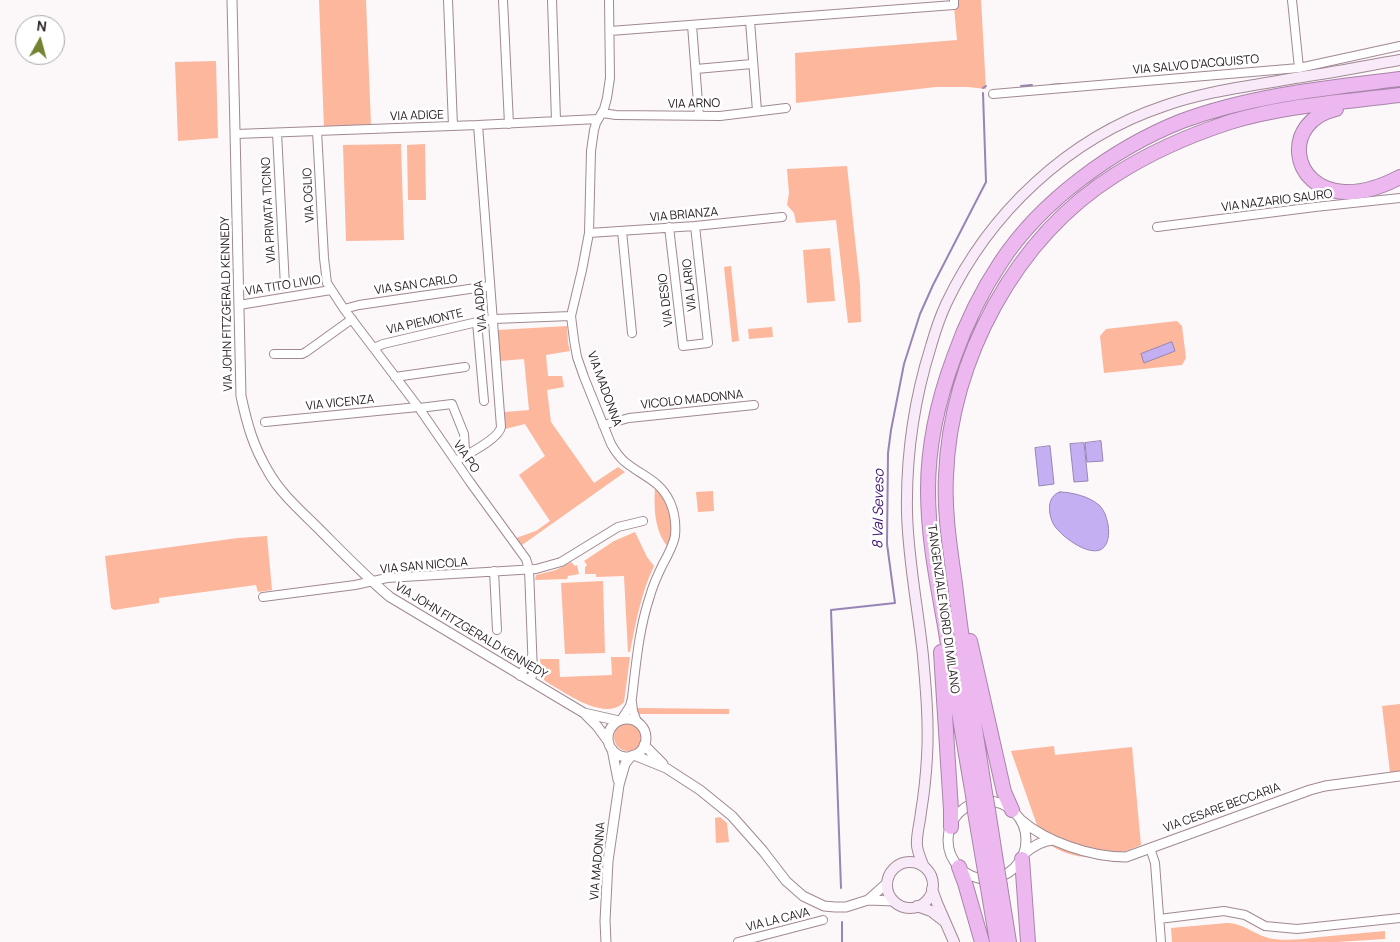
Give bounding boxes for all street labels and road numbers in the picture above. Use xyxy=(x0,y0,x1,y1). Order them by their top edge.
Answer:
street label: VIA SALVO D'ACQUISTO xyxy=(1132,52,1260,78)
street label: VIA ARNO xyxy=(668,96,720,112)
street label: VIA ADIGE xyxy=(390,108,444,124)
street label: VIA PRIVATA TICINO xyxy=(259,157,279,263)
street label: VIA OGLIO xyxy=(300,167,318,223)
street label: VIA NAZARIO SAURO xyxy=(1221,187,1333,215)
street label: VIA BRIANZA xyxy=(649,205,719,225)
street label: VIA JOHN FITZGERALD KENNEDY xyxy=(218,216,236,392)
street label: VIA LARIO xyxy=(680,258,700,312)
street label: VIA SAN CARLO xyxy=(374,272,458,298)
street label: VIA TITO LIVIO xyxy=(244,273,322,299)
street label: VIA DESIO xyxy=(656,273,676,327)
street label: VIA ADDA xyxy=(472,280,490,332)
street label: VIA PIEMONTE xyxy=(385,306,465,338)
street label: VIA MADONNA xyxy=(584,350,624,428)
street label: VICOLO MADONNA xyxy=(640,387,744,413)
street label: VIA VICENZA xyxy=(305,392,375,414)
street label: VIA PO xyxy=(450,438,482,476)
street label: TANGENZIALE NORD DI MILANO xyxy=(924,523,962,695)
street label: VIA SAN NICOLA xyxy=(380,555,468,577)
street label: VIA JOHN FITZGERALD KENNEDY xyxy=(392,580,550,682)
street label: VIA CESARE BECCARIA xyxy=(1162,780,1282,836)
street label: VIA MADONNA xyxy=(587,821,609,901)
street label: VIA LA CAVA xyxy=(745,905,811,935)

